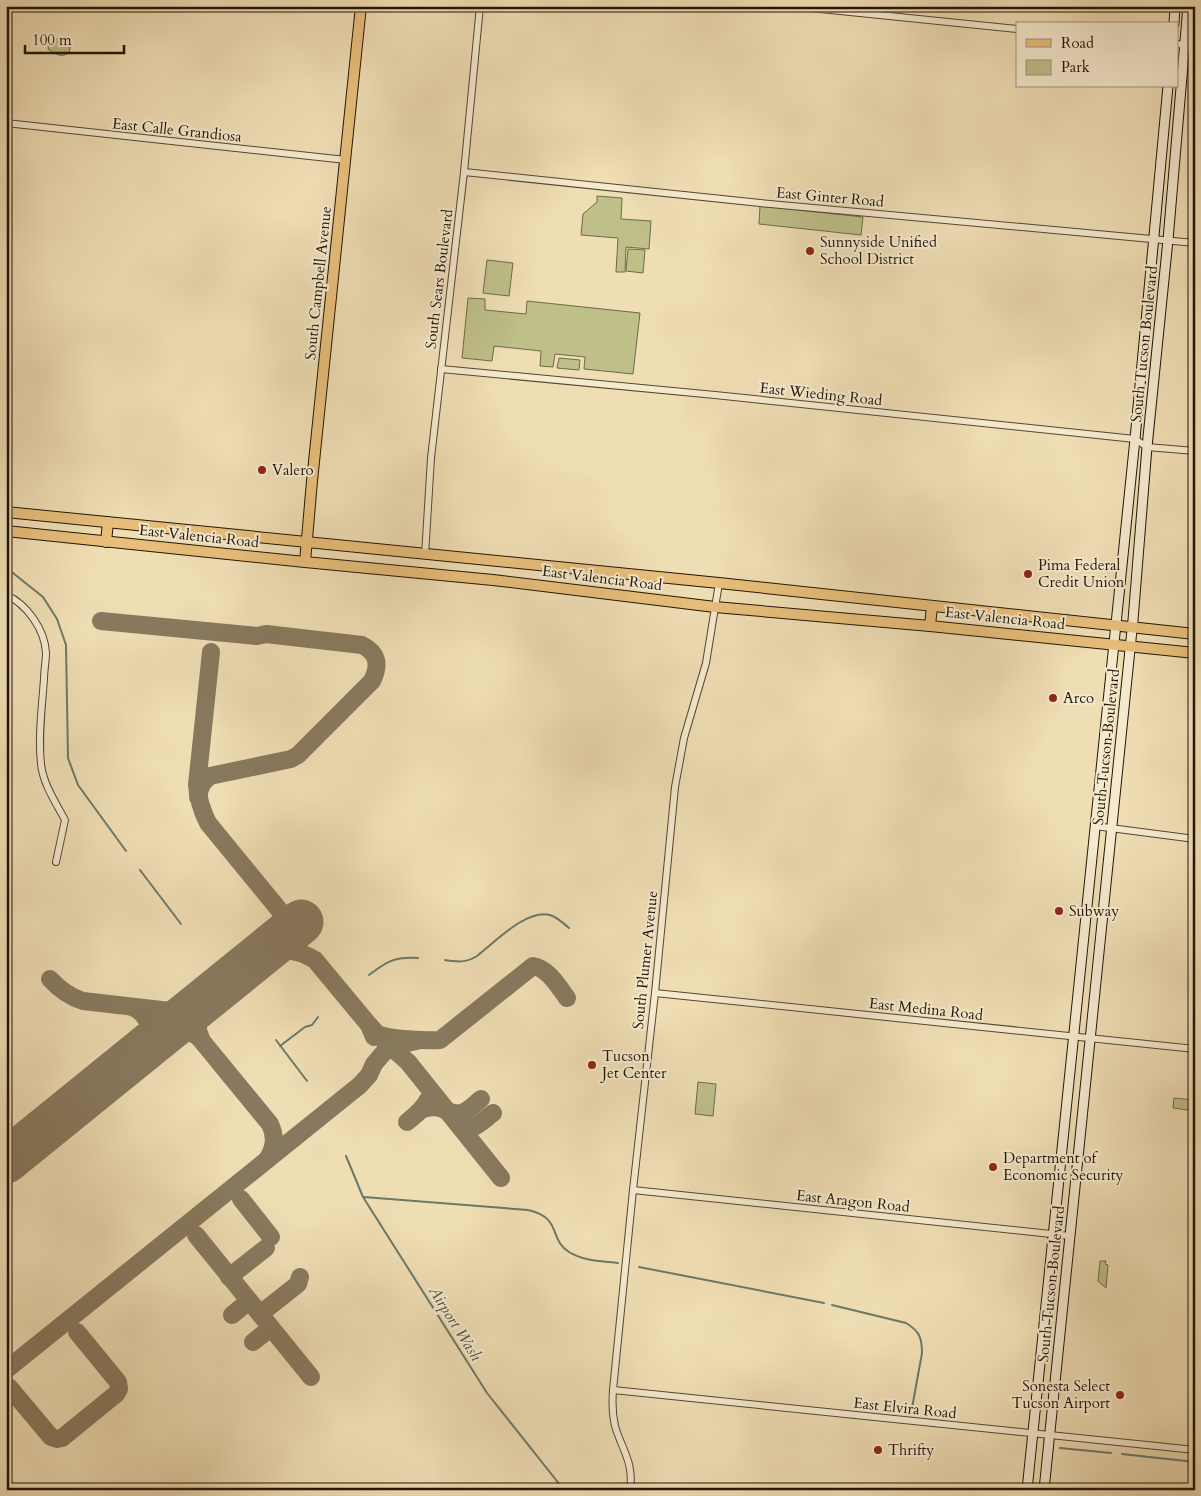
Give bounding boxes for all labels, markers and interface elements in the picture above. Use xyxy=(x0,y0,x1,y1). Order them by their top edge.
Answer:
scale bar xyxy=(25,22,124,54)
legend xyxy=(1016,22,1178,88)
text: 100 m xyxy=(32,30,72,50)
text: Road xyxy=(1061,33,1094,53)
text: Park xyxy=(1061,57,1090,77)
street label: East Calle Grandiosa xyxy=(111,113,243,147)
street label: East Ginter Road xyxy=(775,182,885,212)
street label: South Campbell Avenue xyxy=(300,205,336,361)
street label: South Sears Boulevard xyxy=(420,208,458,350)
place label: Sunnyside Unified School District xyxy=(820,232,937,269)
marker: Sunnyside Unified School District xyxy=(804,245,816,257)
street label: South Tucson Boulevard xyxy=(1126,265,1162,423)
street label: East Wieding Road xyxy=(759,378,883,410)
place label: Valero xyxy=(272,460,314,480)
marker: Valero xyxy=(256,464,268,476)
street label: East Valencia Road xyxy=(138,520,260,552)
place label: Pima Federal Credit Union xyxy=(1038,555,1125,592)
street label: East Valencia Road xyxy=(541,561,663,595)
marker: Pima Federal Credit Union xyxy=(1022,568,1034,580)
street label: East Valencia Road xyxy=(944,602,1066,634)
street label: South Tucson Boulevard xyxy=(1088,668,1124,826)
place label: Arco xyxy=(1063,688,1094,708)
marker: Arco xyxy=(1047,692,1059,704)
street label: South Plumer Avenue xyxy=(628,889,662,1030)
place label: Subway xyxy=(1069,901,1119,921)
marker: Subway xyxy=(1053,905,1065,917)
street label: East Medina Road xyxy=(868,993,984,1025)
place label: Tucson Jet Center xyxy=(600,1046,667,1083)
marker: Tucson Jet Center xyxy=(586,1059,598,1071)
place label: Department of Economic Security xyxy=(1003,1148,1123,1185)
marker: Department of Economic Security xyxy=(987,1161,999,1173)
street label: East Aragon Road xyxy=(795,1185,911,1217)
street label: South Tucson Boulevard xyxy=(1033,1205,1069,1363)
water label: Airport Wash xyxy=(423,1281,487,1366)
place label: Sonesta Select Tucson Airport xyxy=(1012,1376,1110,1413)
marker: Sonesta Select Tucson Airport xyxy=(1114,1389,1126,1401)
street label: East Elvira Road xyxy=(853,1393,957,1423)
place label: Thrifty xyxy=(888,1440,934,1460)
marker: Thrifty xyxy=(872,1444,884,1456)

